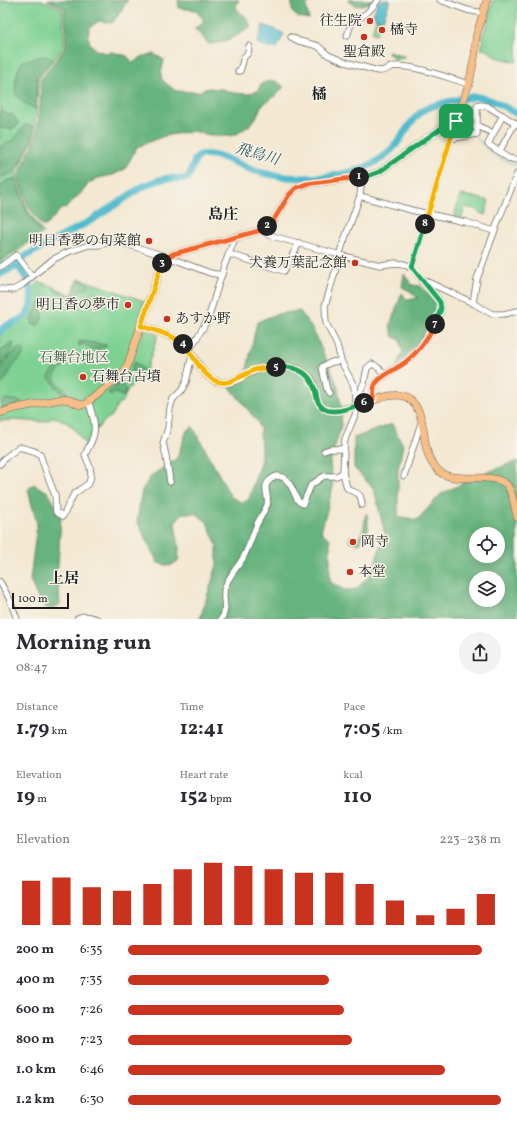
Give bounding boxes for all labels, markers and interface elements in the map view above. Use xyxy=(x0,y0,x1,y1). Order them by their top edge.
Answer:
place label: 往生院 xyxy=(320,12,362,31)
marker: 往生院 xyxy=(365,16,375,26)
place label: 橘寺 xyxy=(390,21,418,40)
marker: 橘寺 xyxy=(377,25,387,35)
marker: 聖倉殿 xyxy=(359,32,369,42)
place label: 聖倉殿 xyxy=(343,43,385,62)
district label: 橘 xyxy=(311,85,327,106)
pin xyxy=(439,104,473,138)
icon: arrive xyxy=(445,110,467,132)
water label: 飛鳥川 xyxy=(232,139,283,172)
pin: 1 xyxy=(349,167,369,187)
text: 1 xyxy=(357,169,361,184)
district label: 島庄 xyxy=(208,205,238,226)
pin: 8 xyxy=(415,214,435,234)
pin: 2 xyxy=(257,216,277,236)
text: 8 xyxy=(422,216,428,231)
text: 2 xyxy=(264,218,270,233)
place label: 明日香夢の旬菜館 xyxy=(29,232,141,251)
marker: 明日香夢の旬菜館 xyxy=(144,236,154,246)
pin: 3 xyxy=(152,253,172,273)
place label: 犬養万葉記念館 xyxy=(249,254,347,273)
text: 3 xyxy=(159,255,165,270)
marker: 犬養万葉記念館 xyxy=(350,258,360,268)
place label: 明日香の夢市 xyxy=(36,296,120,315)
marker: 明日香の夢市 xyxy=(123,300,133,310)
place label: あすか野 xyxy=(175,310,231,329)
marker: あすか野 xyxy=(162,314,172,324)
pin: 7 xyxy=(425,314,445,334)
text: 7 xyxy=(432,316,438,331)
pin: 4 xyxy=(173,334,193,354)
text: 4 xyxy=(180,336,186,351)
park label: 石舞台地区 xyxy=(39,349,109,368)
pin: 5 xyxy=(266,357,286,377)
text: 5 xyxy=(273,359,279,374)
place label: 石舞台古墳 xyxy=(91,368,161,387)
marker: 石舞台古墳 xyxy=(78,372,88,382)
pin: 6 xyxy=(354,393,374,413)
text: 6 xyxy=(361,395,367,410)
map controls xyxy=(469,527,505,607)
button: locate xyxy=(469,527,505,563)
place label: 岡寺 xyxy=(361,533,389,552)
marker: 岡寺 xyxy=(348,537,358,547)
place label: 本堂 xyxy=(358,563,386,582)
marker: 本堂 xyxy=(345,567,355,577)
district label: 上居 xyxy=(49,569,79,590)
button: layers xyxy=(469,571,505,607)
scale bar xyxy=(12,591,69,610)
text: 100 m xyxy=(18,592,48,607)
text: Morning run xyxy=(16,628,151,659)
button: share xyxy=(459,632,501,674)
text: 08:47 xyxy=(16,659,48,677)
text: Distance xyxy=(16,700,58,715)
text: Time xyxy=(180,700,204,715)
text: Pace xyxy=(343,700,365,715)
text: 1.79 xyxy=(16,715,49,743)
text: 12:41 xyxy=(180,715,224,743)
text: 7:05 xyxy=(343,715,380,743)
text: km xyxy=(49,724,67,739)
text: /km xyxy=(380,724,402,739)
text: Elevation xyxy=(16,768,62,783)
text: Heart rate xyxy=(180,768,228,783)
text: kcal xyxy=(343,768,363,783)
text: 19 xyxy=(16,783,35,811)
text: 152 xyxy=(180,783,208,811)
text: 110 xyxy=(343,783,372,811)
text: m xyxy=(35,792,47,807)
text: bpm xyxy=(208,792,232,807)
text: Elevation xyxy=(16,831,70,849)
text: 223–238 m xyxy=(439,831,501,849)
text: 200 m xyxy=(16,941,54,959)
text: 6:35 xyxy=(80,941,103,959)
text: 400 m xyxy=(16,971,55,989)
text: 7:35 xyxy=(80,971,102,989)
text: 600 m xyxy=(16,1001,54,1019)
text: 7:26 xyxy=(80,1001,103,1019)
text: 800 m xyxy=(16,1031,54,1049)
text: 7:23 xyxy=(80,1031,103,1049)
text: 1.0 km xyxy=(16,1061,56,1079)
text: 6:46 xyxy=(80,1061,104,1079)
text: 1.2 km xyxy=(16,1091,55,1109)
text: 6:30 xyxy=(80,1091,104,1109)

